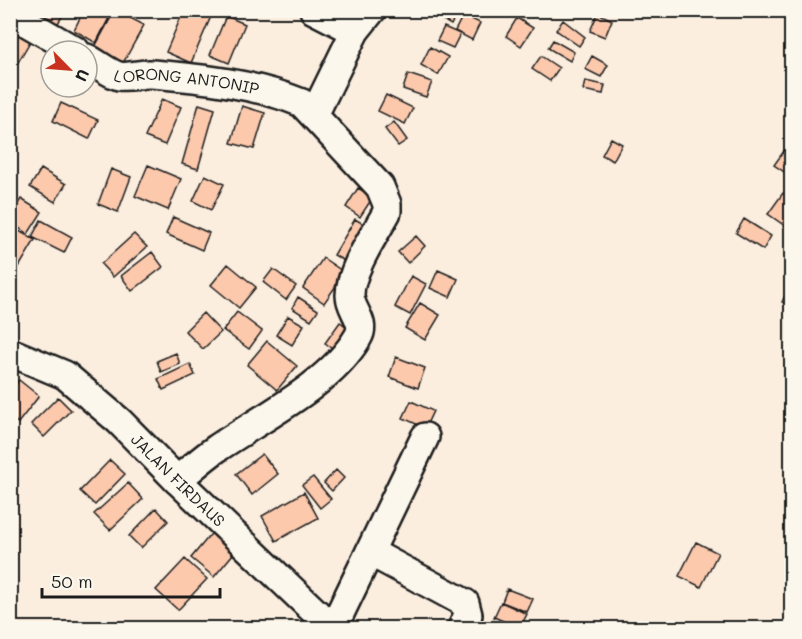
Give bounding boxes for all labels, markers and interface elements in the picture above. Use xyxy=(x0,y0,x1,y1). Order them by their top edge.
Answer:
north arrow xyxy=(39,39,99,99)
street label: LORONG ANTONIP xyxy=(112,62,262,99)
text: U xyxy=(71,66,95,85)
street label: JALAN FIRDAUS xyxy=(127,428,230,531)
scale bar xyxy=(42,561,220,599)
text: 50 m xyxy=(51,569,93,593)

